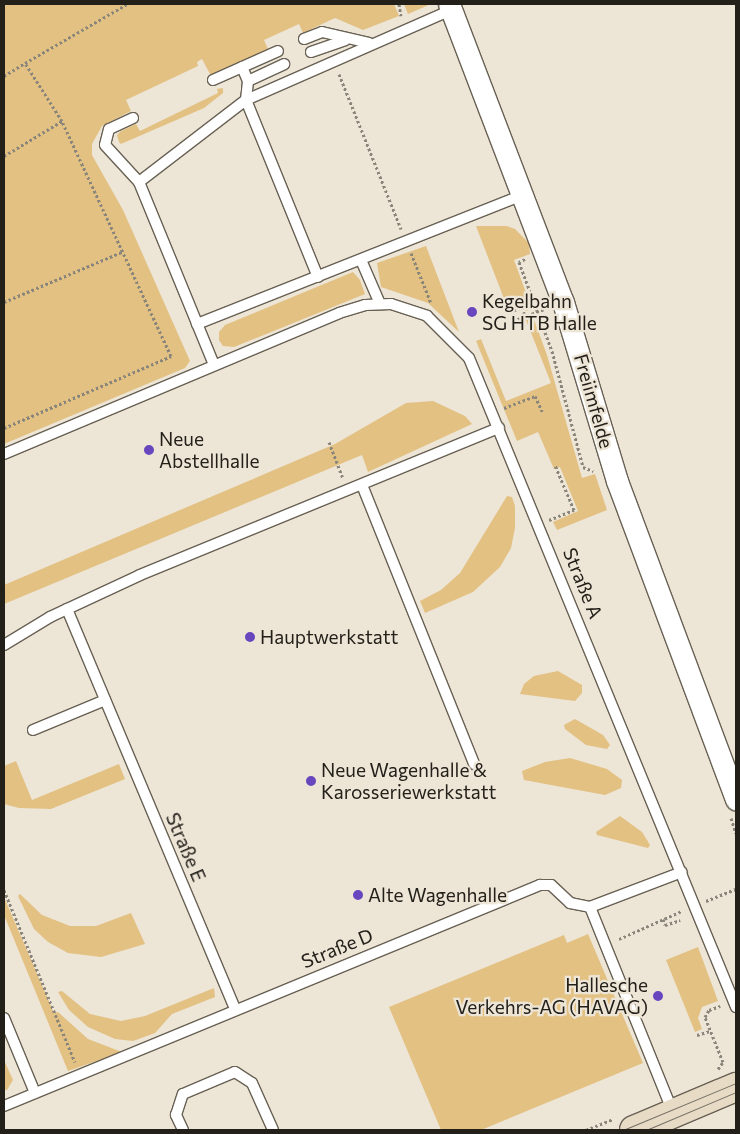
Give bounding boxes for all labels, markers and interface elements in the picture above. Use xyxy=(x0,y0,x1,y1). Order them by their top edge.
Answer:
place label: Kegelbahn SG HTB Halle xyxy=(482,290,597,334)
marker: Kegelbahn SG HTB Halle xyxy=(466,306,478,318)
street label: Freiimfelde xyxy=(570,351,618,451)
place label: Neue Abstellhalle xyxy=(159,428,260,472)
marker: Neue Abstellhalle xyxy=(143,444,155,456)
street label: Straße A xyxy=(559,544,607,622)
place label: Hauptwerkstatt xyxy=(260,626,398,648)
marker: Hauptwerkstatt xyxy=(244,631,256,643)
place label: Neue Wagenhalle & Karosseriewerkstatt xyxy=(321,759,496,803)
marker: Neue Wagenhalle & Karosseriewerkstatt xyxy=(305,775,317,787)
street label: Straße E xyxy=(161,809,211,885)
place label: Alte Wagenhalle xyxy=(368,884,507,906)
marker: Alte Wagenhalle xyxy=(352,889,364,901)
street label: Straße D xyxy=(298,923,376,973)
place label: Hallesche Verkehrs-AG (HAVAG) xyxy=(456,974,648,1018)
marker: Hallesche Verkehrs-AG (HAVAG) xyxy=(652,990,664,1002)

